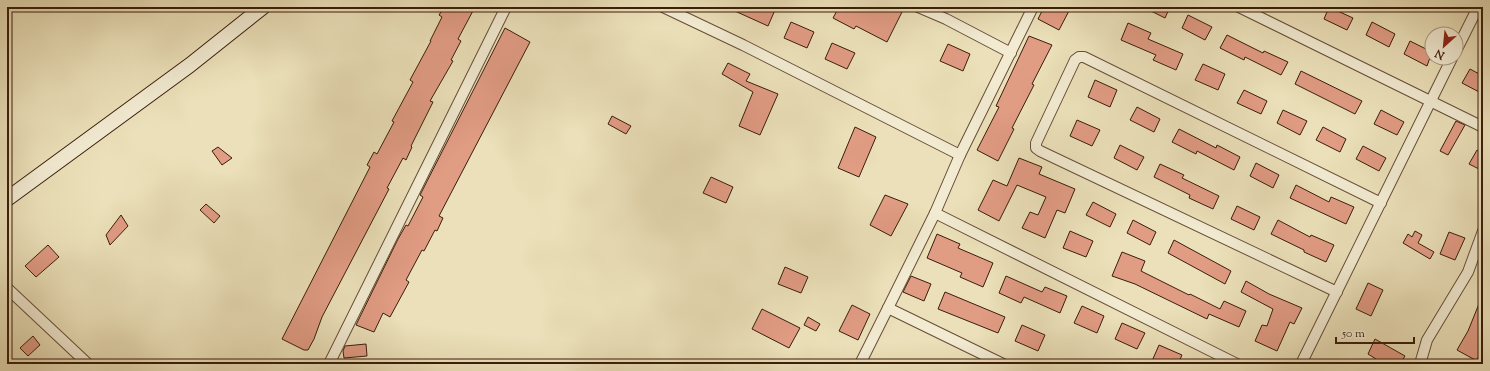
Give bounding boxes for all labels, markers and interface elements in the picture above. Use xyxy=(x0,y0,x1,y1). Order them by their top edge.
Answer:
north arrow xyxy=(1424,26,1464,66)
text: N xyxy=(1432,45,1448,64)
scale bar xyxy=(1336,319,1414,345)
text: 50 m xyxy=(1341,325,1365,343)

